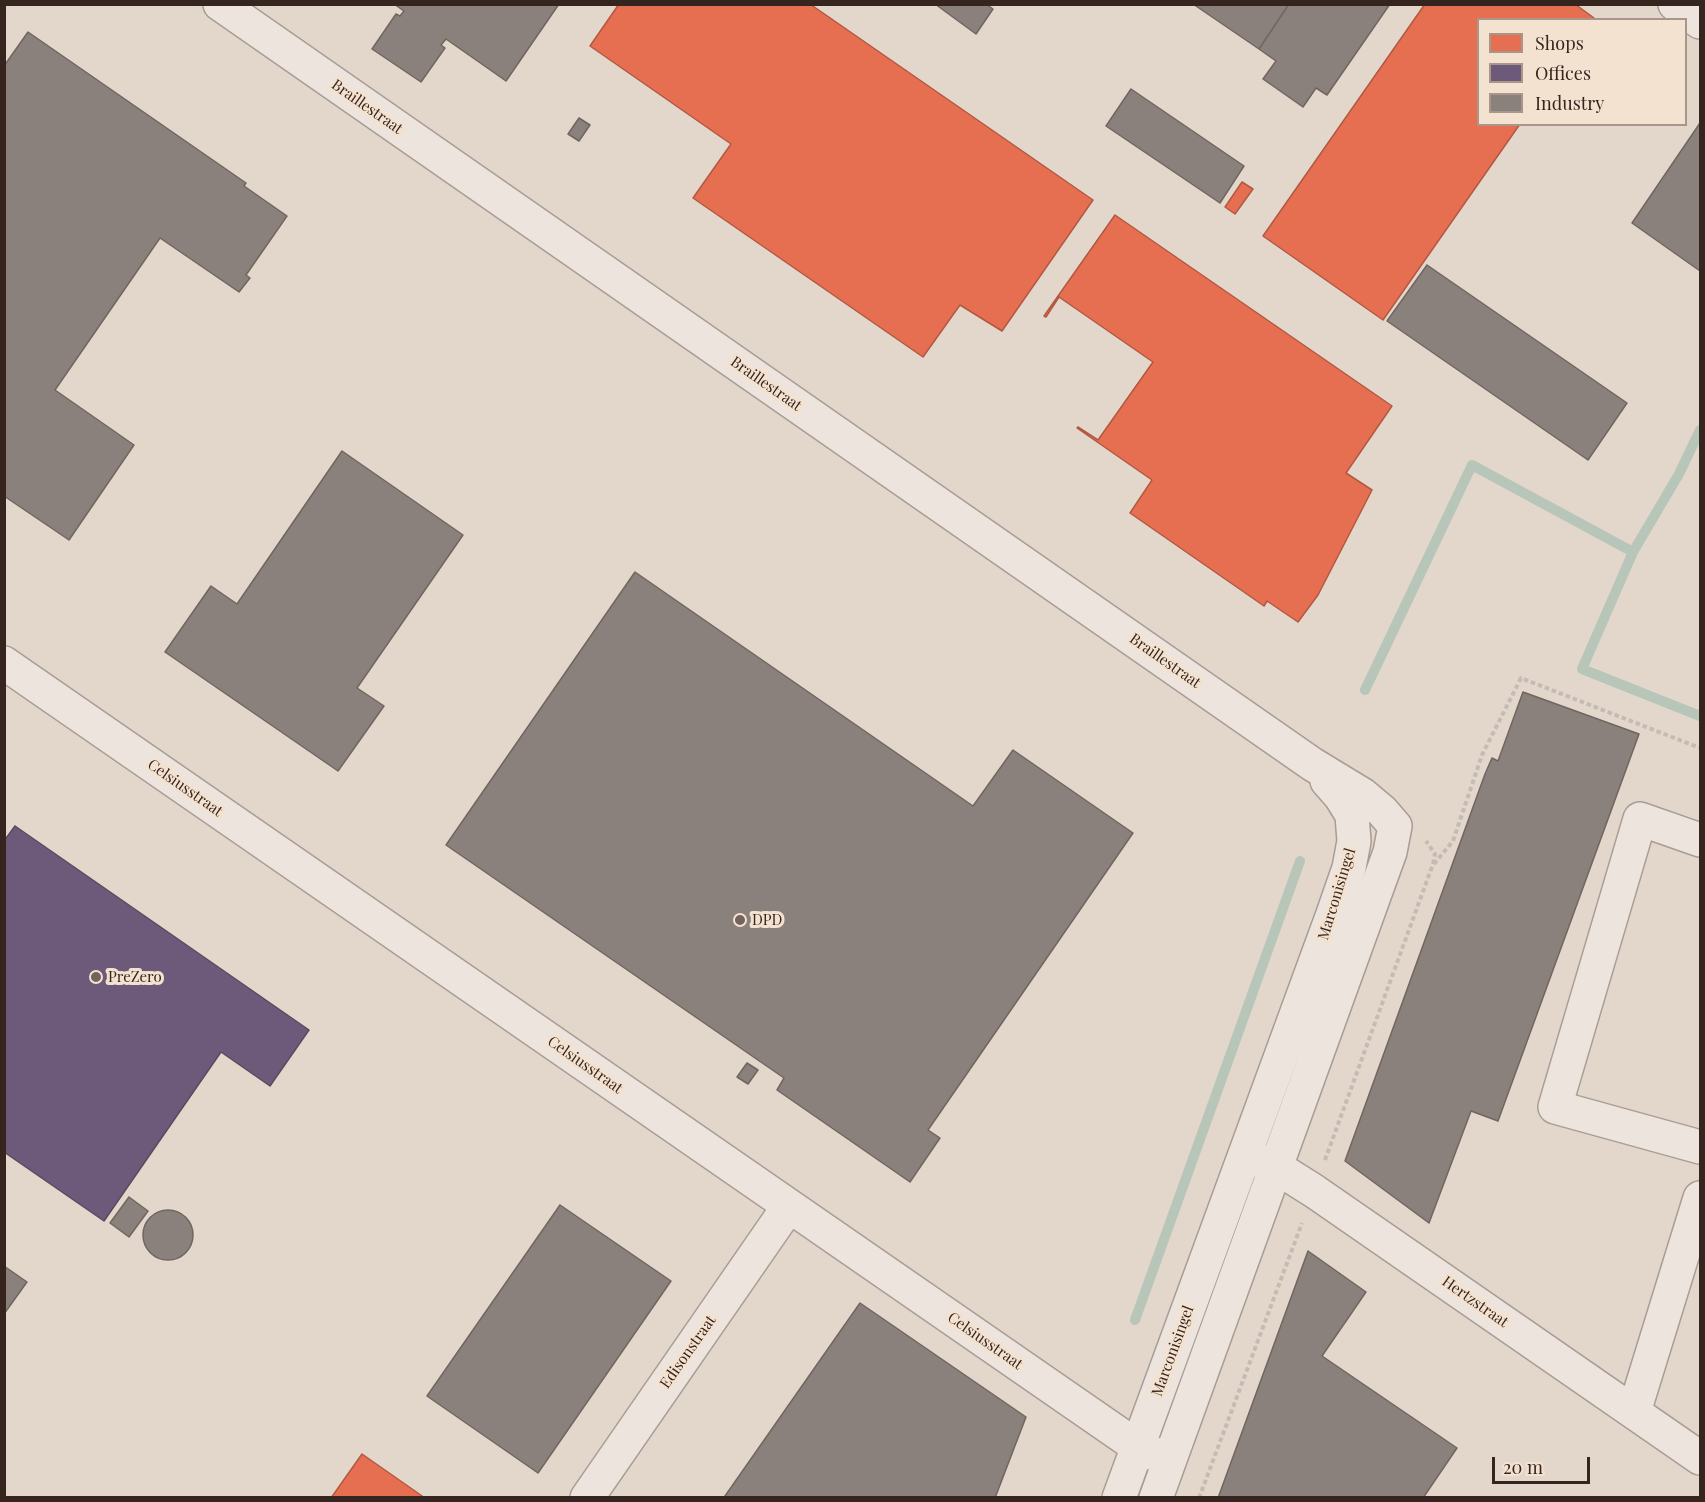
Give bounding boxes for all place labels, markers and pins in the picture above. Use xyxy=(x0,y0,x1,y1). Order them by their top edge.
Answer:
place label: DPD xyxy=(752,911,782,929)
marker: DPD xyxy=(733,913,747,927)
place label: PreZero xyxy=(108,968,162,986)
marker: PreZero xyxy=(89,970,103,984)

